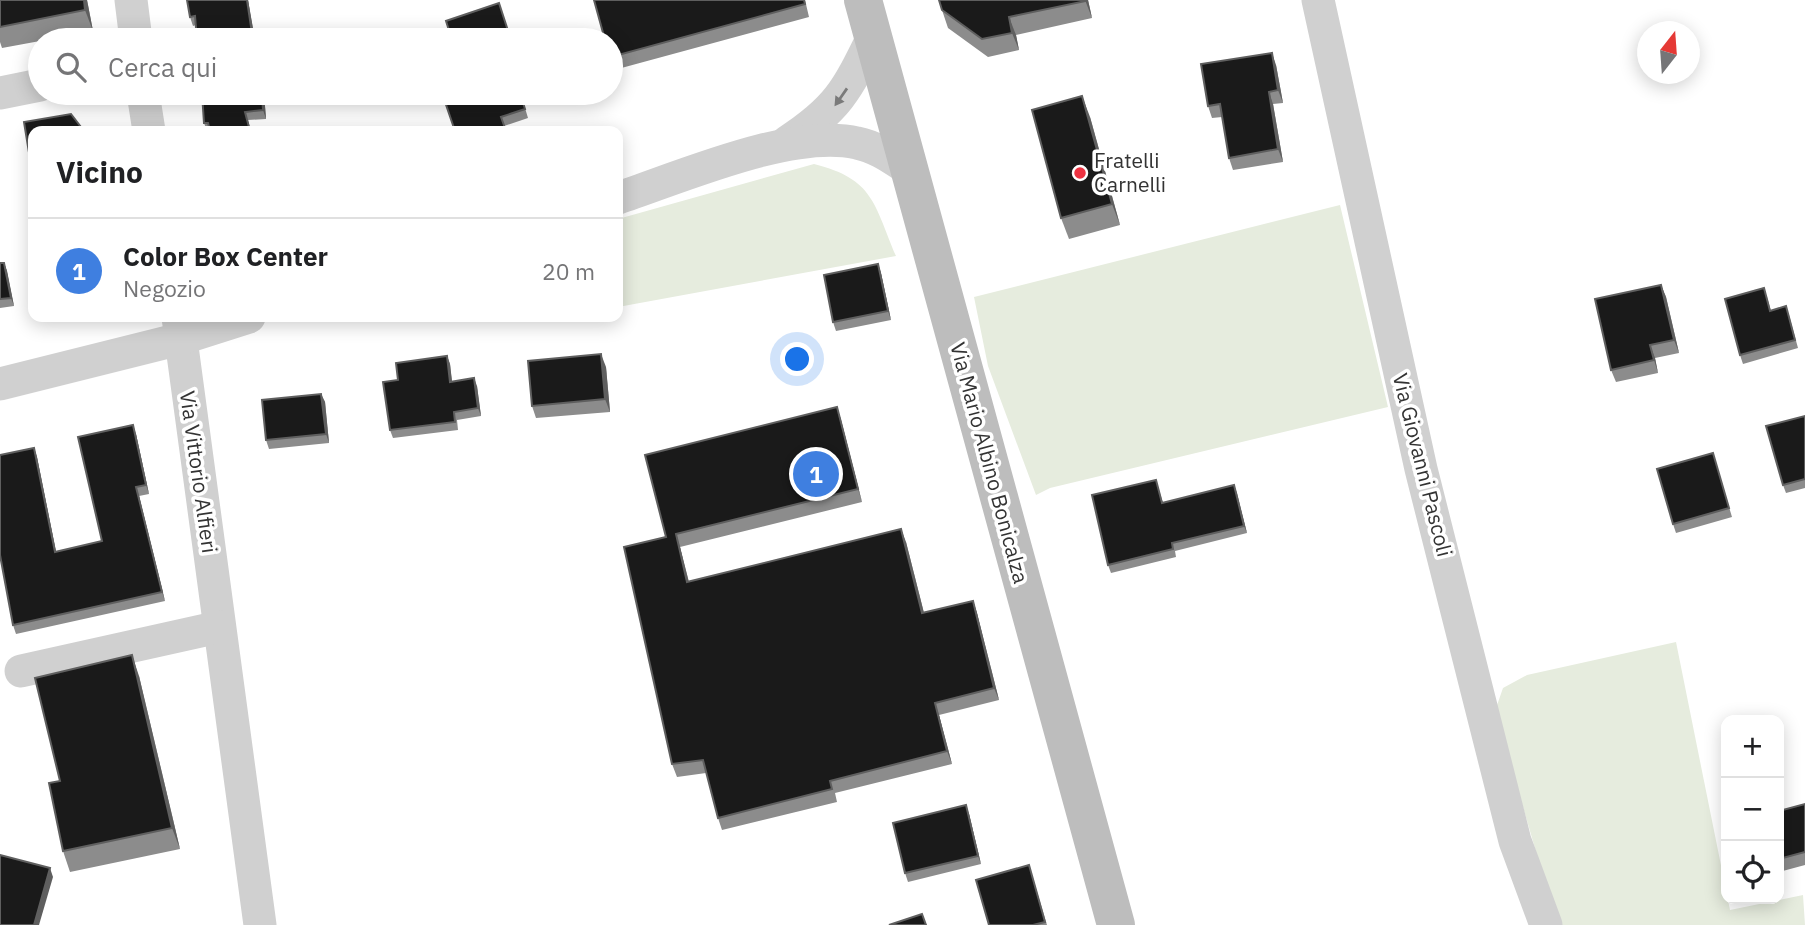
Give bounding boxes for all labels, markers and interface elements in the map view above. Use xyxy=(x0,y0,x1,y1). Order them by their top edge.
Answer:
north arrow xyxy=(1637,21,1700,84)
search box xyxy=(28,28,623,105)
icon: search xyxy=(52,48,90,86)
text: Cerca qui xyxy=(108,50,217,84)
one-way arrow xyxy=(834,88,848,106)
place label: Fratelli Carnelli xyxy=(1094,146,1166,198)
text: Vicino xyxy=(56,152,143,191)
marker: Fratelli Carnelli xyxy=(1072,165,1088,181)
text: Color Box Center xyxy=(123,239,328,273)
text: 1 xyxy=(72,256,86,286)
text: 20 m xyxy=(542,256,595,286)
text: Negozio xyxy=(123,273,206,303)
street label: Via Mario Albino Bonicalza xyxy=(944,339,1036,586)
your location xyxy=(780,342,814,376)
street label: Via Giovanni Pascoli xyxy=(1387,370,1459,559)
street label: Via Vittorio Alfieri xyxy=(174,389,224,555)
pin: 1 xyxy=(793,448,839,500)
map controls xyxy=(1721,715,1784,904)
button: + xyxy=(1721,715,1784,778)
button: − xyxy=(1721,778,1784,841)
button: locate xyxy=(1721,841,1784,904)

